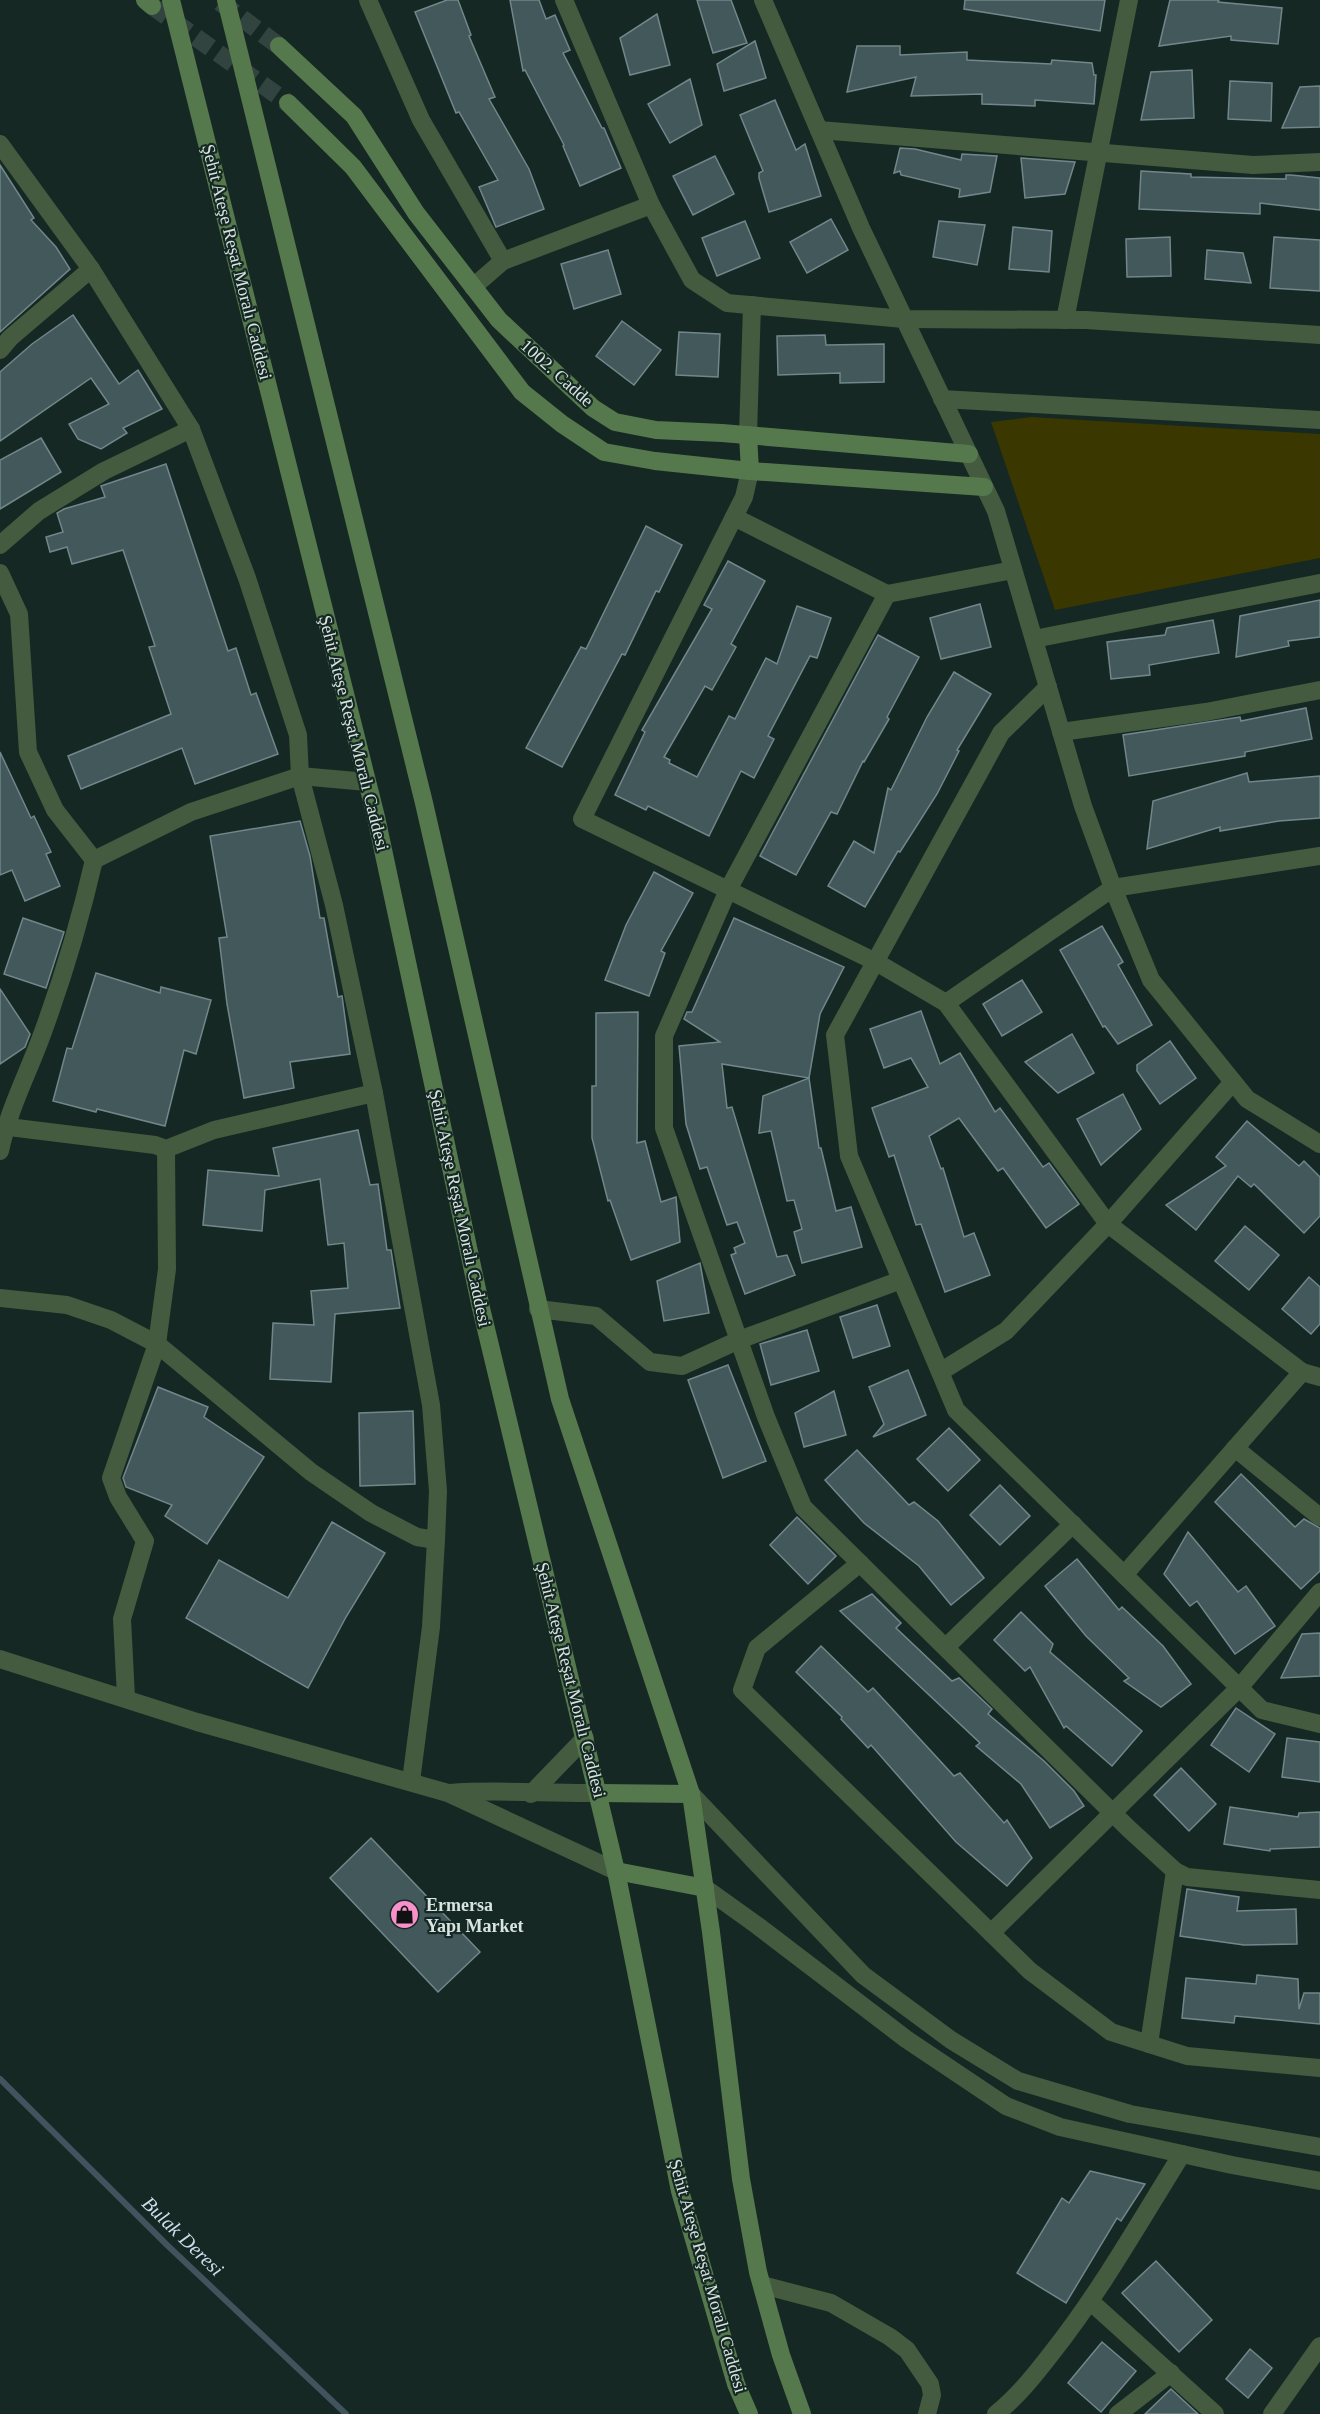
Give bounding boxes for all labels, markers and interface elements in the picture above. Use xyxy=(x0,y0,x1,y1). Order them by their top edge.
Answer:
street label: Şehit Ateşe Reşat Moralı Caddesi xyxy=(198,142,276,382)
street label: 1002. Cadde xyxy=(517,335,598,411)
street label: Şehit Ateşe Reşat Moralı Caddesi xyxy=(315,613,393,853)
street label: Şehit Ateşe Reşat Moralı Caddesi xyxy=(425,1088,495,1328)
street label: Şehit Ateşe Reşat Moralı Caddesi xyxy=(532,1560,610,1800)
place label: Ermersa Yapı Market xyxy=(426,1895,524,1936)
shop icon: Ermersa Yapı Market xyxy=(389,1899,421,1931)
street label: Şehit Ateşe Reşat Moralı Caddesi xyxy=(665,2157,751,2395)
water label: Bulak Deresi xyxy=(138,2192,228,2280)

